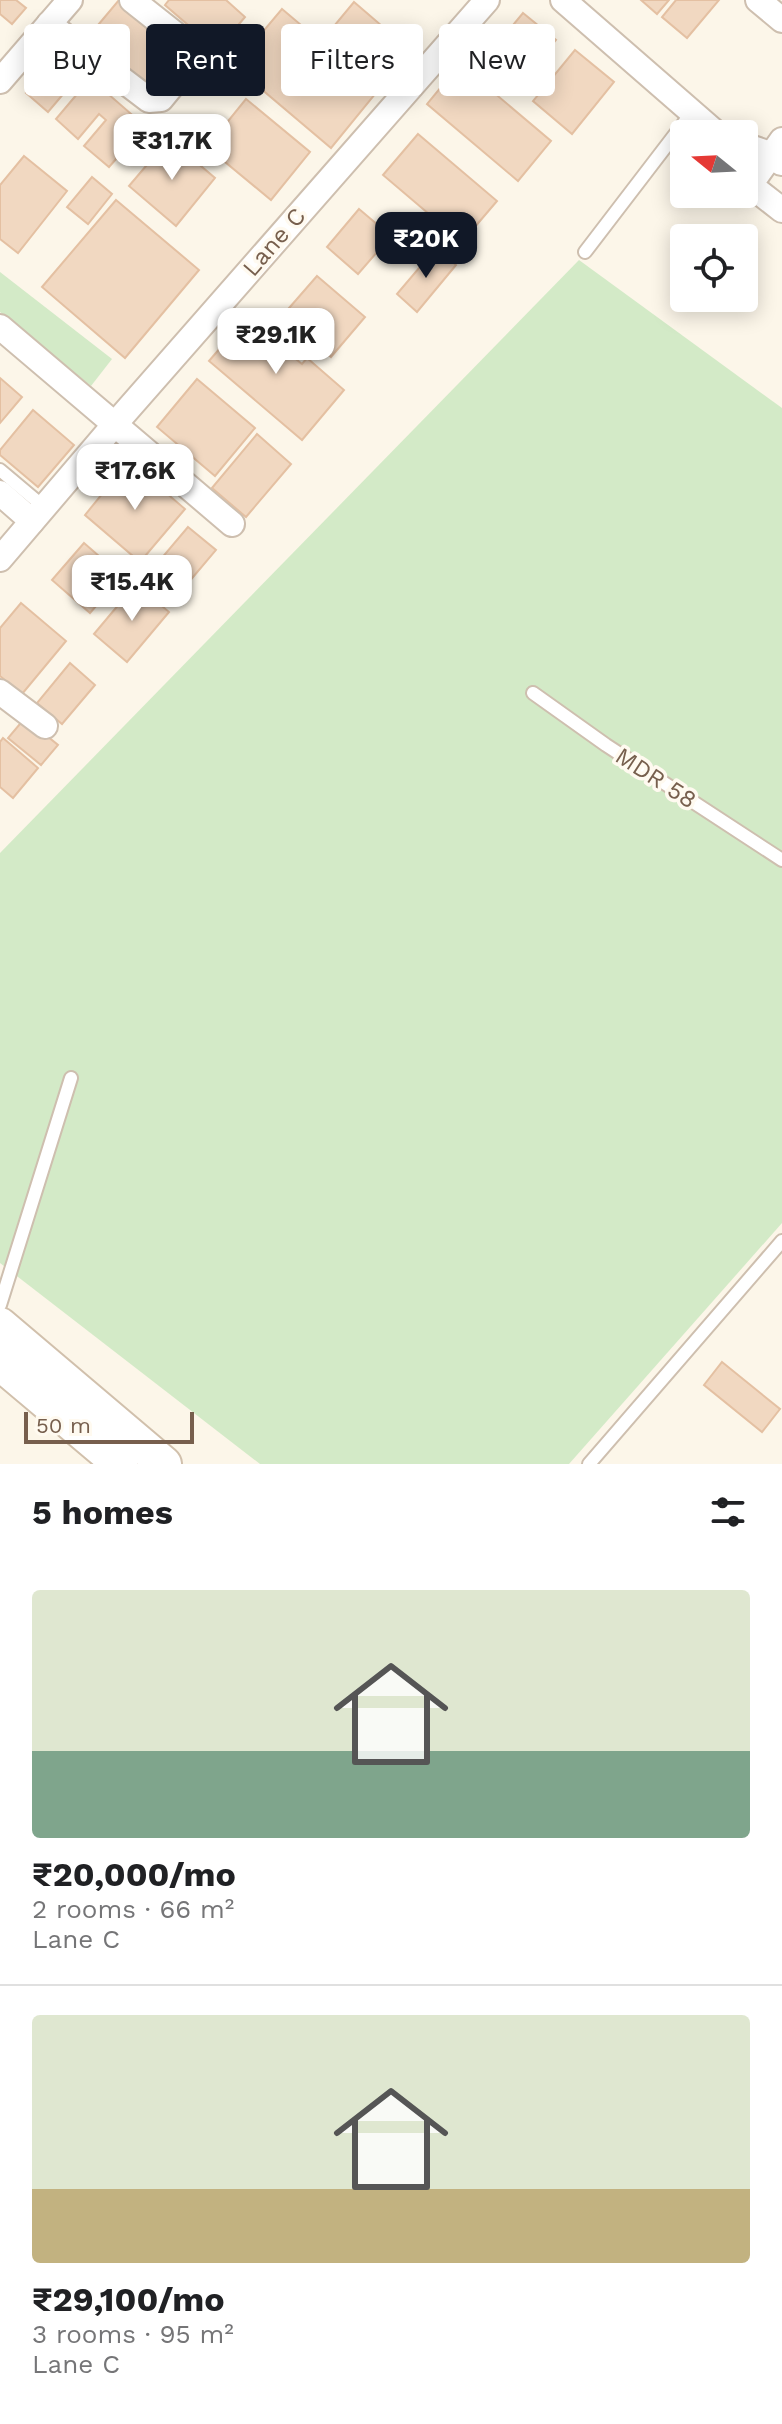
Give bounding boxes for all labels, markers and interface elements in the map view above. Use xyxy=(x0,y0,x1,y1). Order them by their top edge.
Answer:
chip: Buy xyxy=(24,24,130,96)
chip: Rent xyxy=(146,24,265,96)
chip: Filters xyxy=(281,24,423,96)
chip: New xyxy=(439,24,555,96)
pin: ₹31.7K xyxy=(107,114,237,182)
north arrow xyxy=(670,120,758,208)
map controls xyxy=(670,120,758,312)
text: ₹31.7K xyxy=(132,125,212,155)
street label: Lane C xyxy=(237,202,311,282)
pin: ₹20K xyxy=(379,212,473,280)
text: ₹20K xyxy=(393,223,459,253)
button: locate xyxy=(670,224,758,312)
pin: ₹29.1K xyxy=(211,308,341,376)
text: ₹29.1K xyxy=(235,319,317,349)
pin: ₹17.6K xyxy=(70,444,200,512)
text: ₹17.6K xyxy=(95,455,175,485)
pin: ₹15.4K xyxy=(67,555,197,623)
text: ₹15.4K xyxy=(90,566,174,596)
street label: MDR 58 xyxy=(610,742,702,814)
scale bar xyxy=(24,1408,194,1444)
text: 50 m xyxy=(36,1413,91,1438)
icon: filters xyxy=(706,1490,750,1534)
text: 5 homes xyxy=(32,1492,173,1532)
icon: home xyxy=(319,1642,463,1786)
text: ₹20,000/mo xyxy=(32,1854,236,1894)
text: 2 rooms · 66 m² xyxy=(32,1894,234,1924)
text: Lane C xyxy=(32,1924,120,1954)
icon: home xyxy=(319,2067,463,2211)
text: ₹29,100/mo xyxy=(32,2279,225,2319)
text: 3 rooms · 95 m² xyxy=(32,2319,234,2349)
text: Lane C xyxy=(32,2349,120,2379)

